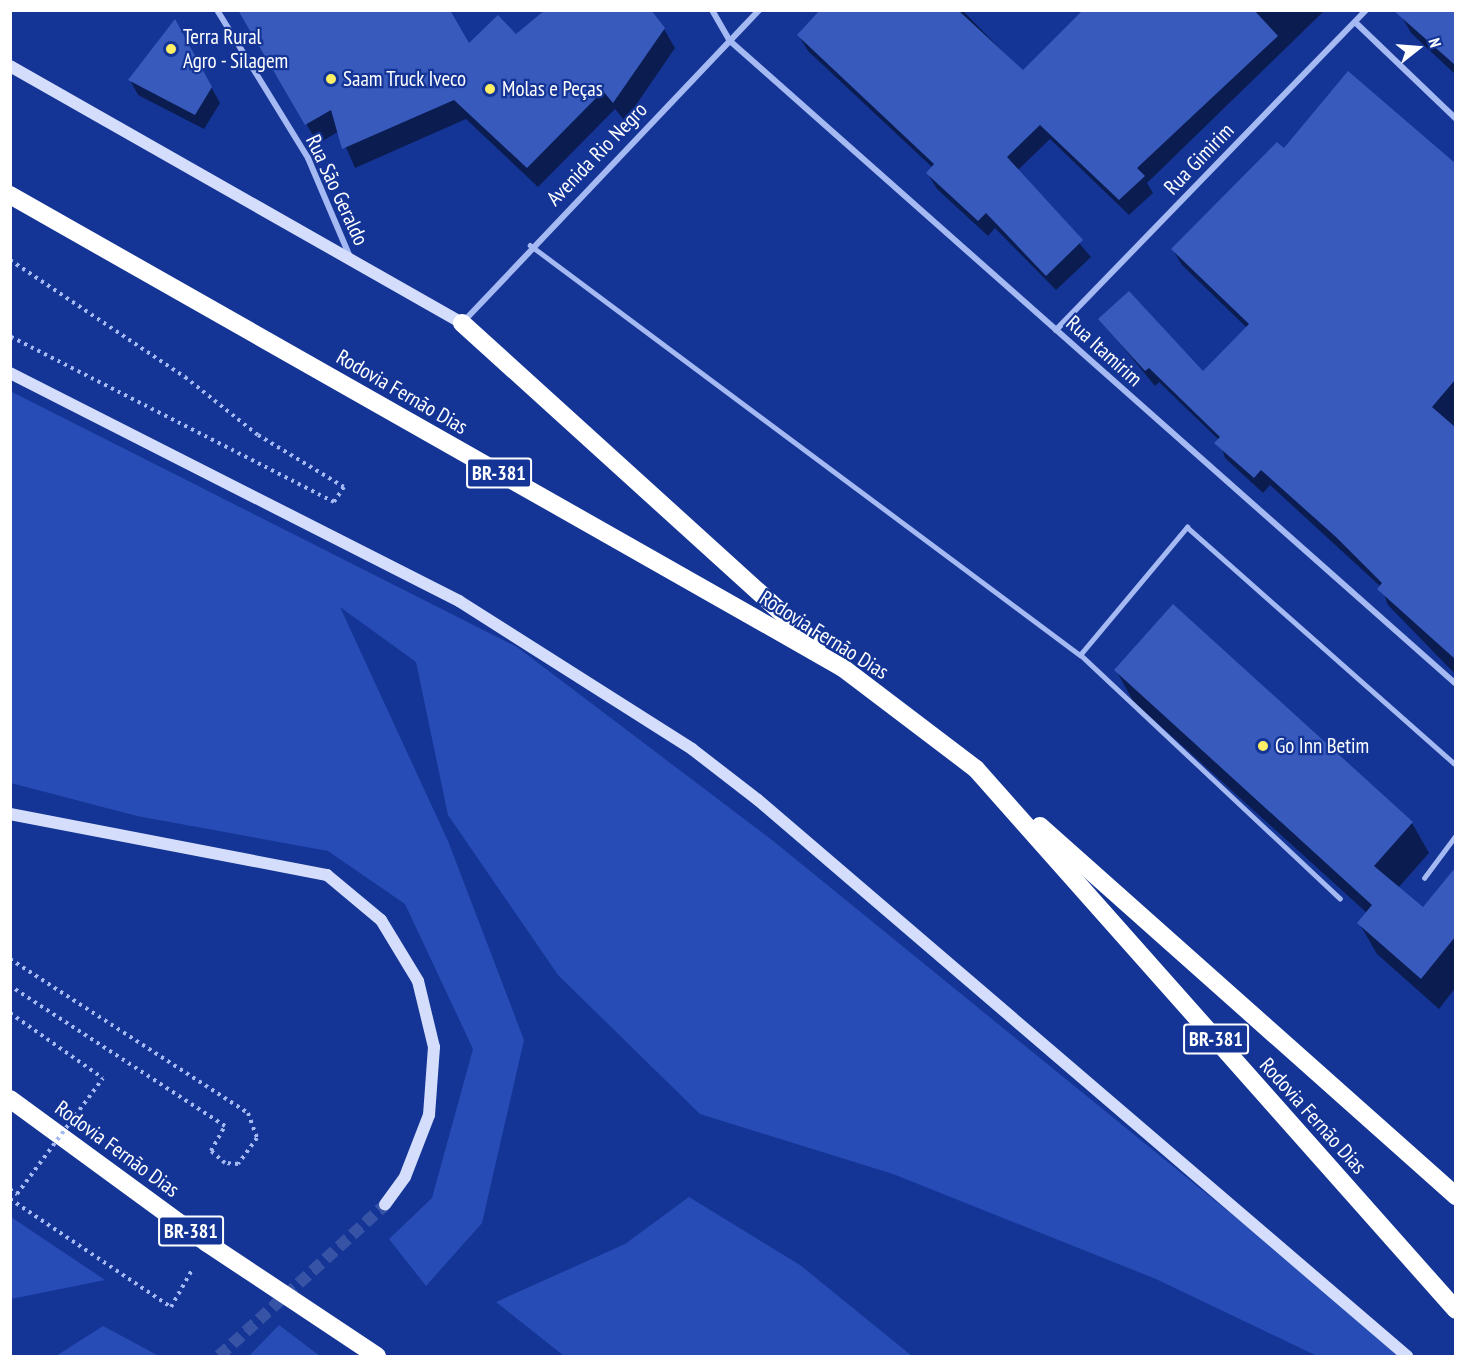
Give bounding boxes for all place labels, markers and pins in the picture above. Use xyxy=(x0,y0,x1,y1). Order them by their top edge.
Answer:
place label: Terra Rural Agro - Silagem xyxy=(183,24,290,74)
marker: Terra Rural Agro - Silagem xyxy=(164,42,178,56)
place label: Saam Truck Iveco xyxy=(343,66,467,92)
marker: Saam Truck Iveco xyxy=(324,72,338,86)
place label: Molas e Peças xyxy=(502,76,603,102)
marker: Molas e Peças xyxy=(483,82,497,96)
place label: Go Inn Betim xyxy=(1275,733,1369,759)
marker: Go Inn Betim xyxy=(1256,739,1270,753)

